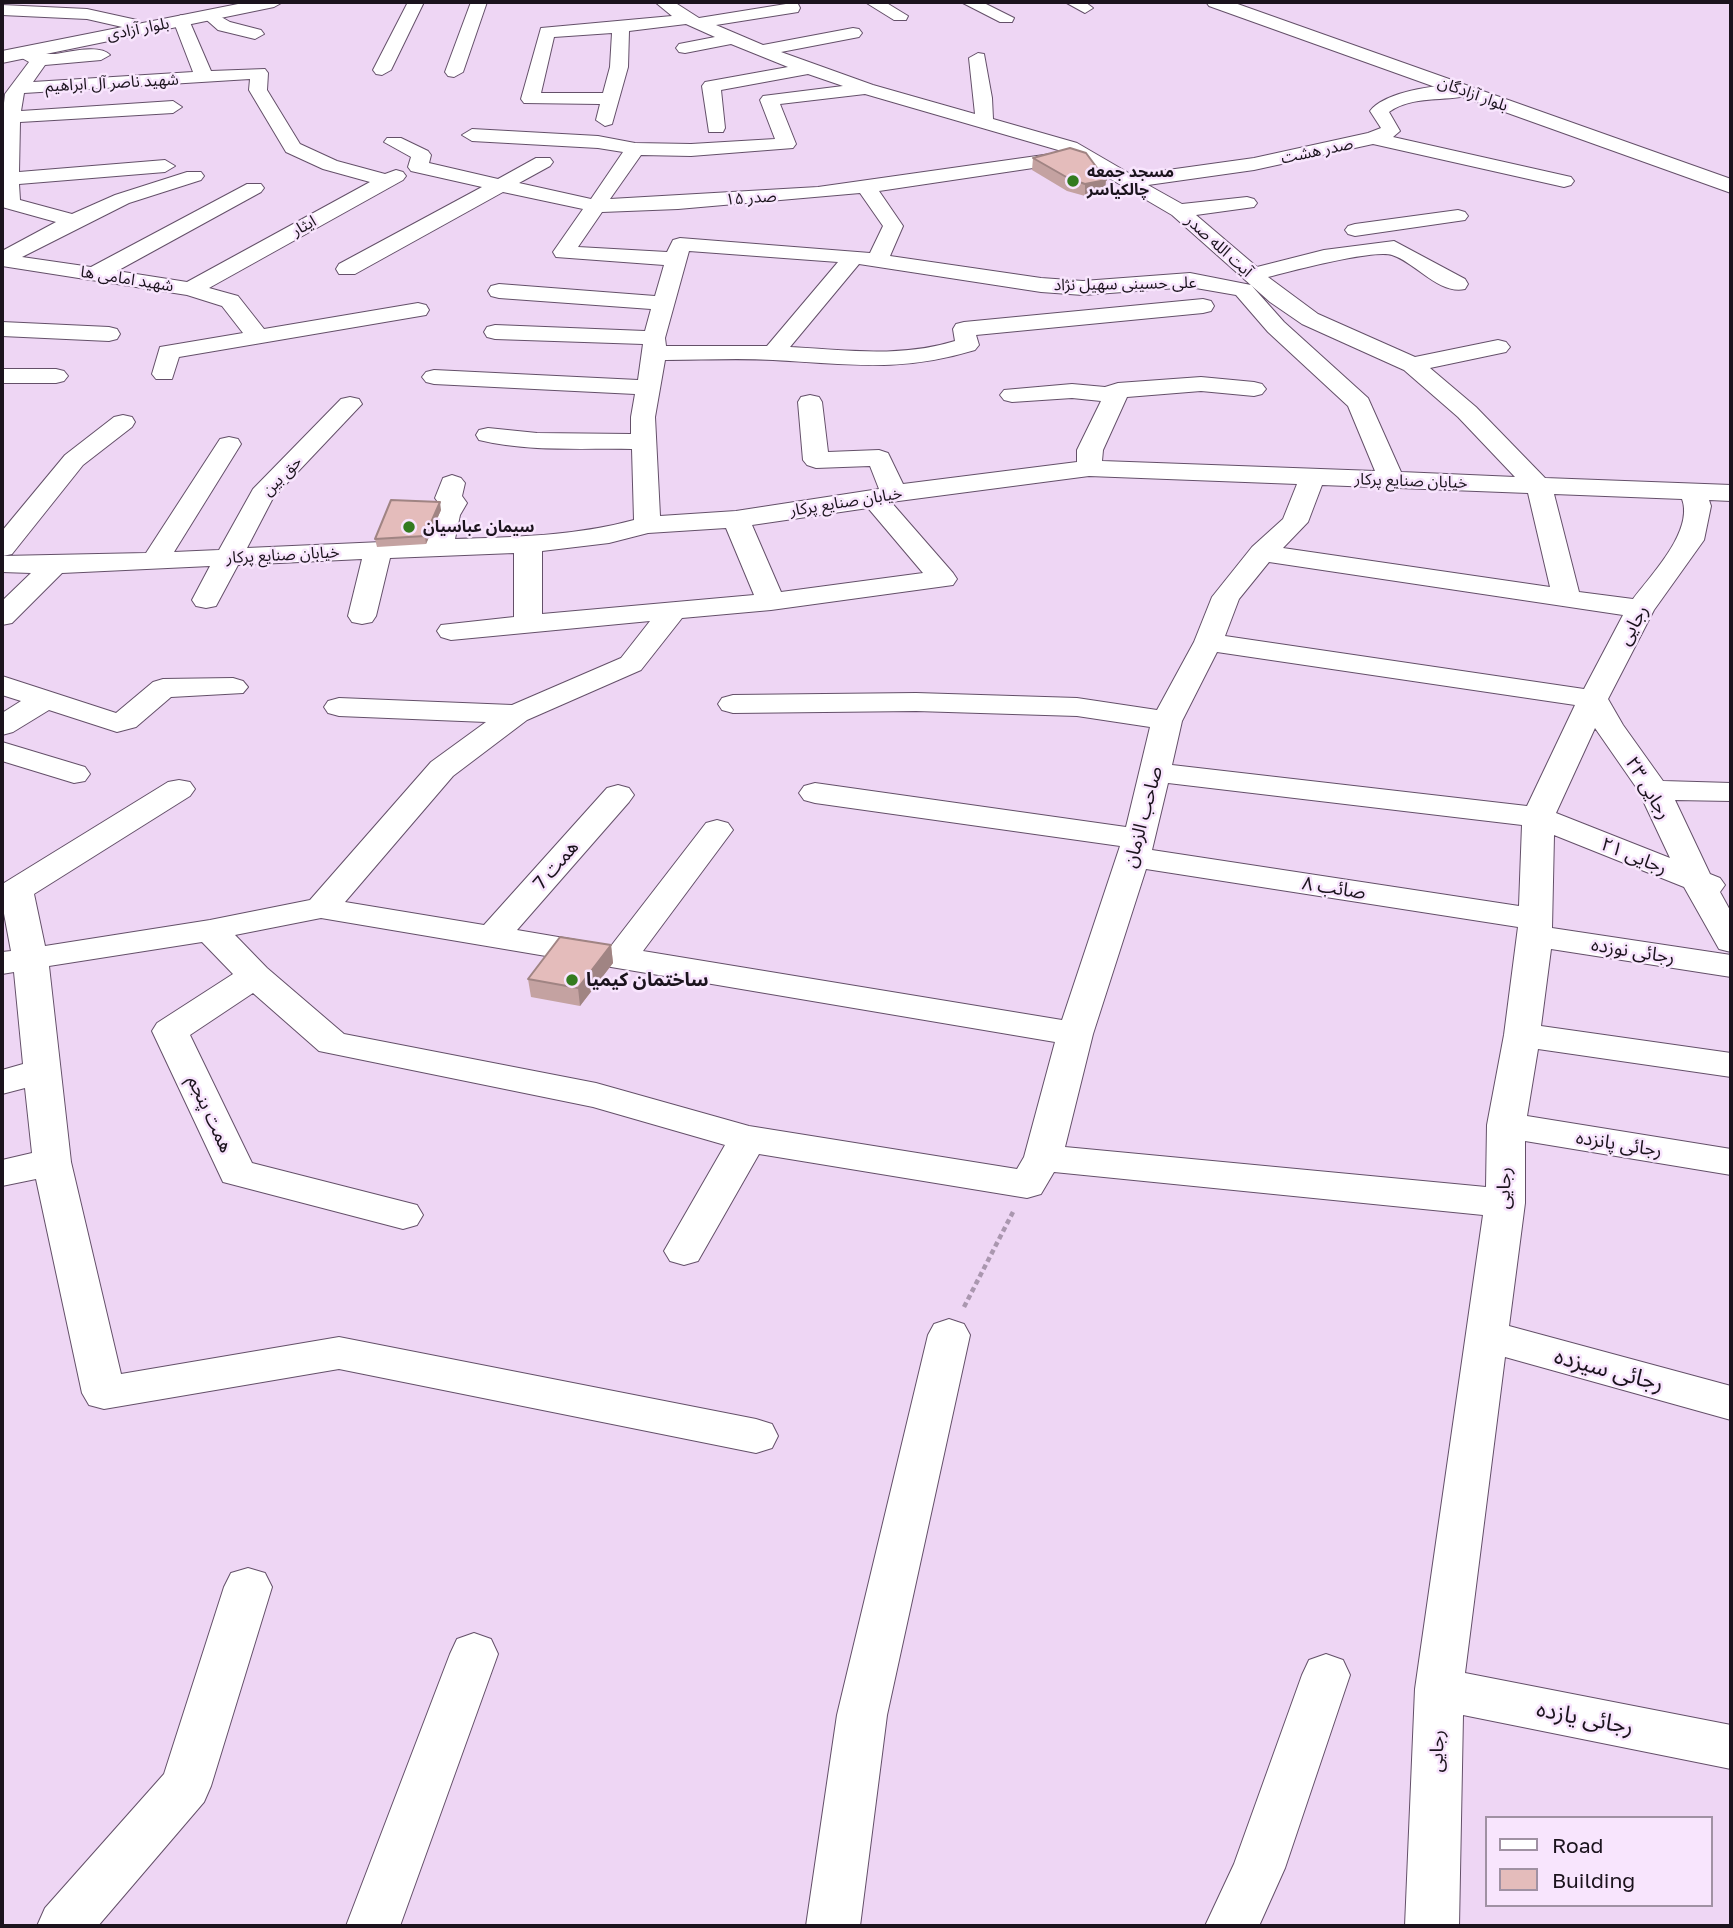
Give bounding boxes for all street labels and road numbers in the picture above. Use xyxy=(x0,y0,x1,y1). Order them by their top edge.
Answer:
street label: بلوار آزادی xyxy=(105,14,171,44)
street label: شهید ناصر آل ابراهیم xyxy=(45,70,179,96)
street label: بلوار آزادگان xyxy=(1435,72,1511,116)
street label: صدر هشت xyxy=(1279,134,1355,168)
street label: صدر ۱۵ xyxy=(725,187,777,209)
street label: آیت الله صدر xyxy=(1182,211,1256,281)
street label: ایثار xyxy=(288,212,320,240)
street label: شهید امامی ها xyxy=(79,262,175,296)
street label: علی حسینی سهیل نژاد xyxy=(1053,273,1197,295)
street label: حق بین xyxy=(258,452,306,500)
street label: خیابان صنایع پرکار xyxy=(1354,469,1468,493)
street label: خیابان صنایع پرکار xyxy=(788,484,904,520)
street label: خیابان صنایع پرکار xyxy=(226,542,340,568)
street label: رجایی xyxy=(1613,601,1653,649)
street label: رجایی ۲۳ xyxy=(1620,753,1676,823)
street label: صاحب الزمان xyxy=(1119,764,1167,870)
street label: رجایی ۲۱ xyxy=(1598,832,1670,880)
street label: همت 7 xyxy=(529,836,583,894)
street label: صائب ۸ xyxy=(1301,872,1367,904)
street label: رجائی نوزده xyxy=(1590,933,1676,969)
street label: همت پنجم xyxy=(182,1072,238,1156)
street label: رجائی پانزده xyxy=(1574,1126,1664,1162)
street label: رجایی xyxy=(1492,1166,1516,1210)
street label: رجائی سیزده xyxy=(1551,1342,1667,1398)
street label: رجائی یازده xyxy=(1534,1695,1636,1741)
street label: رجایی xyxy=(1425,1729,1449,1773)

